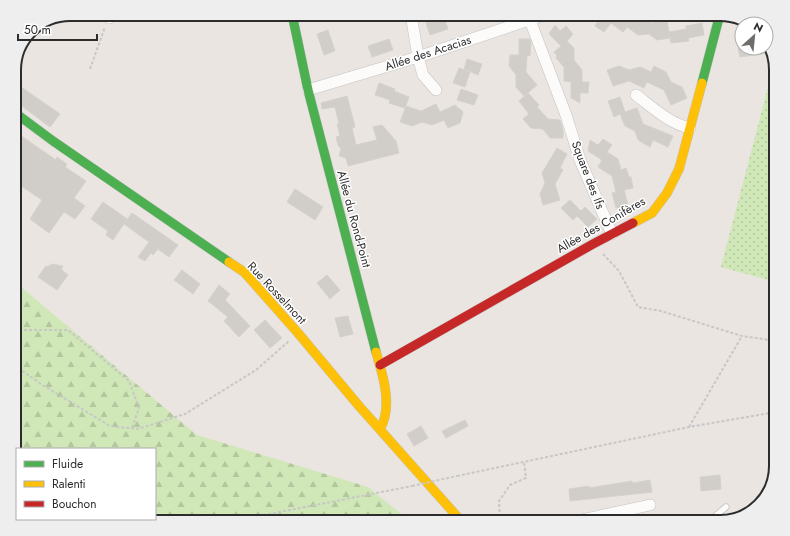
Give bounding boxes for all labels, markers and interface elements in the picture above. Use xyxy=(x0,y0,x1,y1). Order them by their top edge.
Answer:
scale bar xyxy=(18,16,97,42)
north arrow xyxy=(734,16,774,56)
text: N xyxy=(751,18,766,36)
text: 50 m xyxy=(24,21,51,39)
street label: Allée des Acacias xyxy=(383,31,474,75)
street label: Square des Ifs xyxy=(567,138,609,212)
street label: Allée du Rond-Point xyxy=(332,168,376,270)
street label: Allée des Conifères xyxy=(553,192,649,258)
street label: Rue Rosselmont xyxy=(243,258,311,328)
legend xyxy=(16,448,156,520)
text: Fluide xyxy=(52,455,83,473)
text: Ralenti xyxy=(52,475,86,493)
text: Bouchon xyxy=(52,495,96,513)

